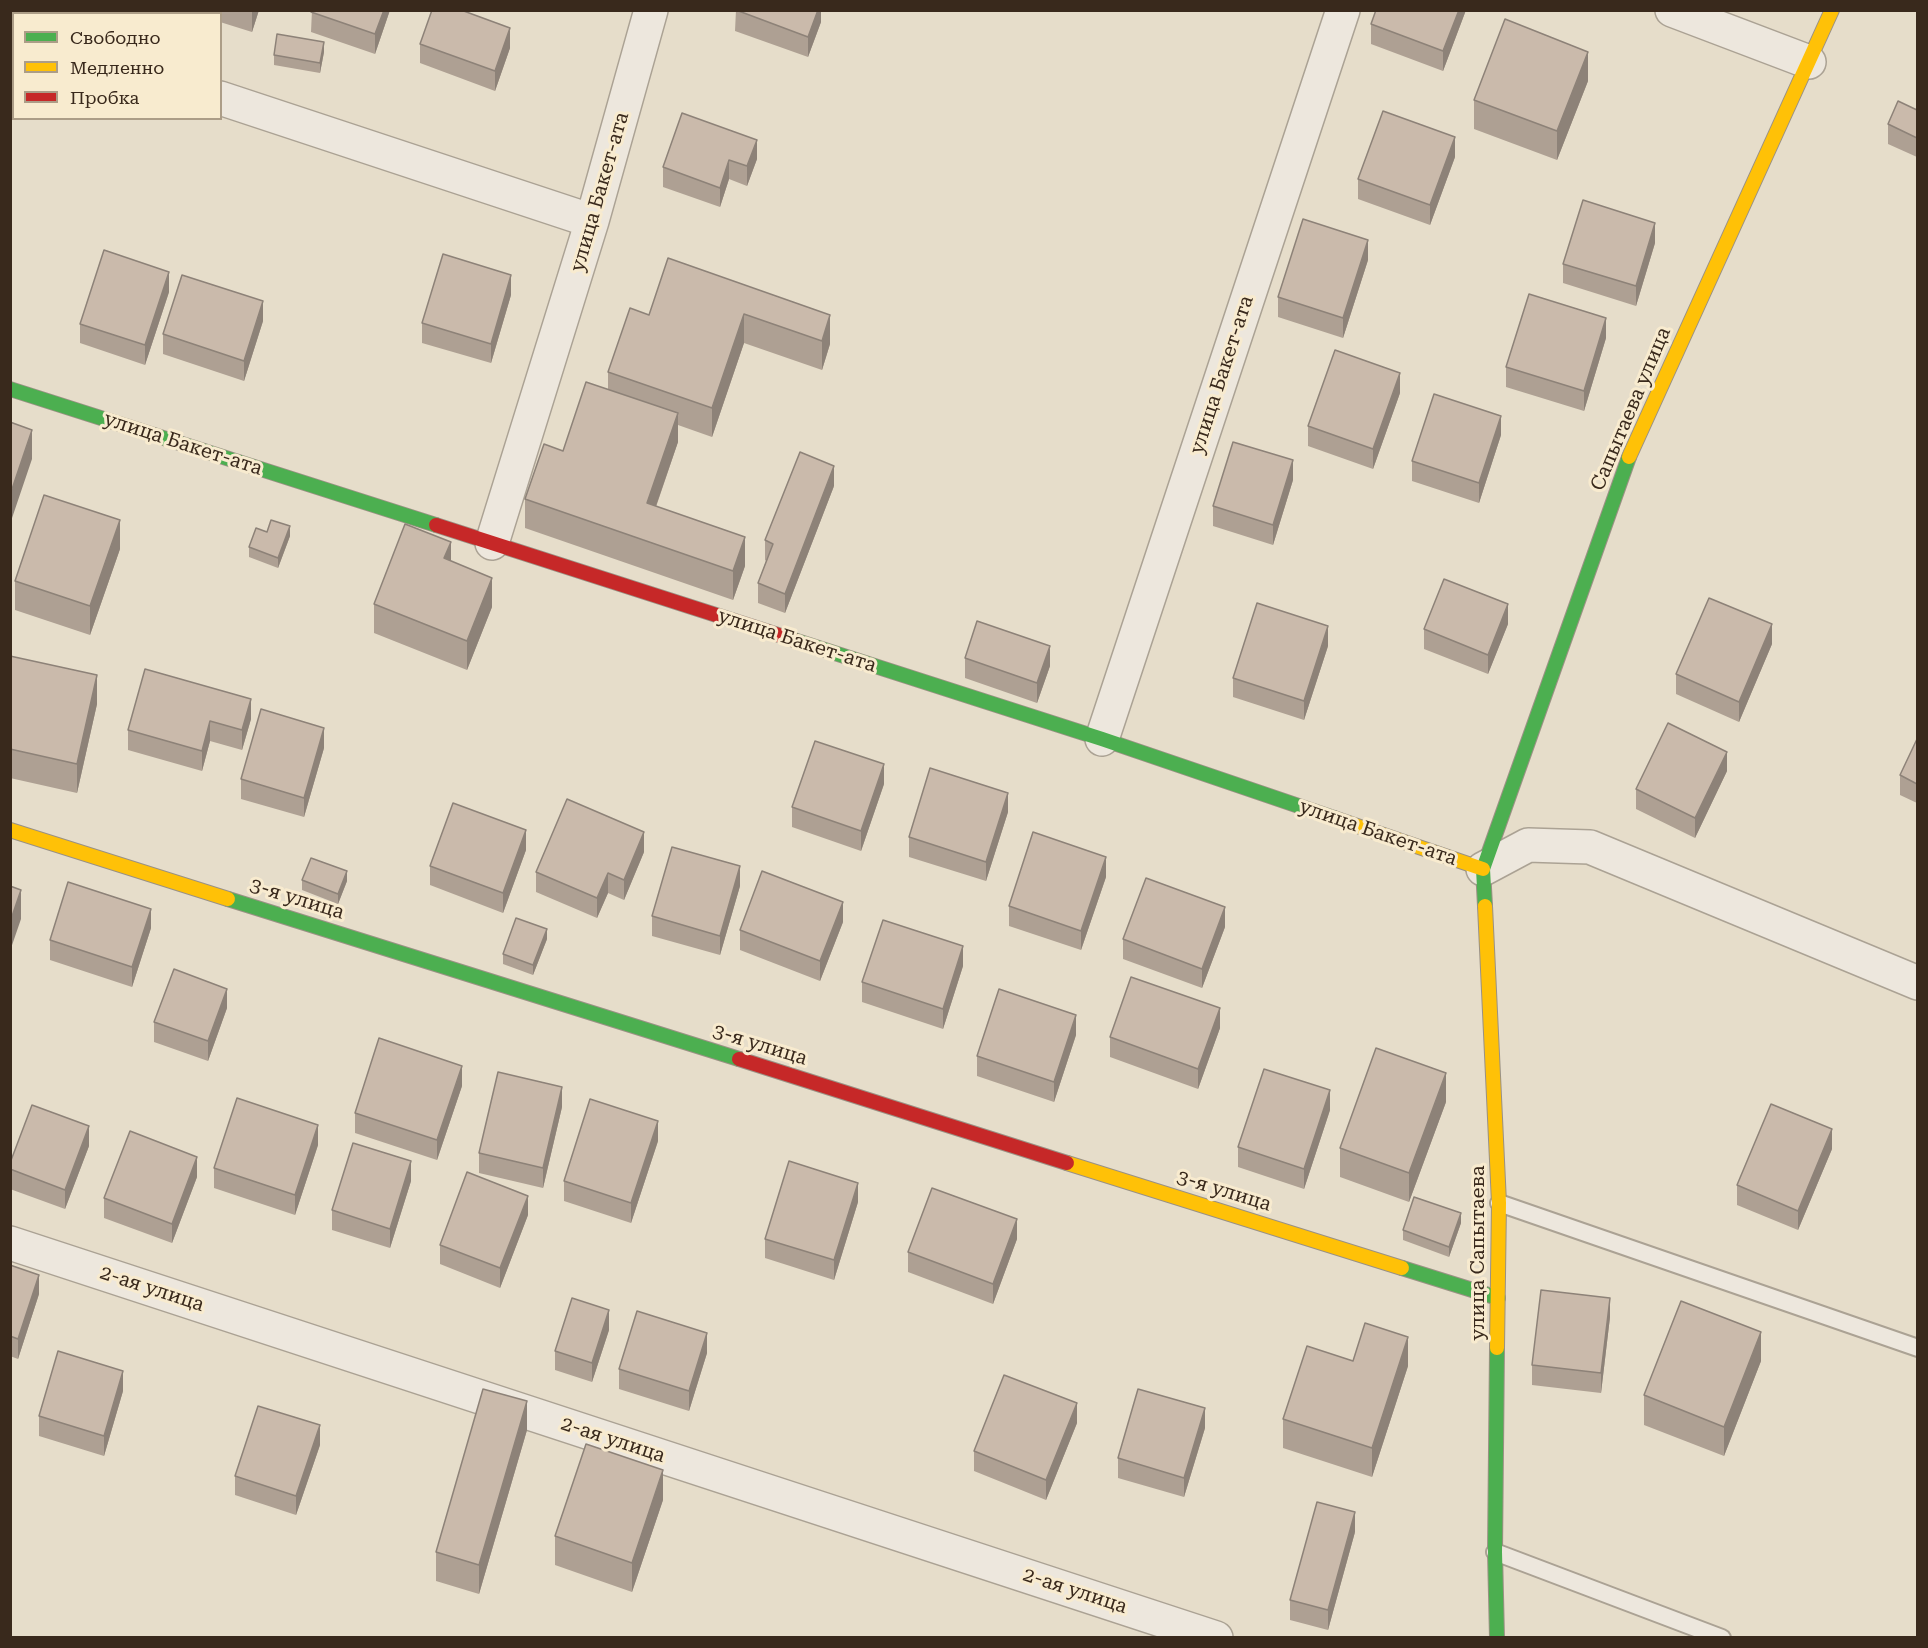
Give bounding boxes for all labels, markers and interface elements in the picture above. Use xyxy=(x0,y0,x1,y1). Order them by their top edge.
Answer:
legend xyxy=(12,12,222,120)
text: Свободно xyxy=(70,27,160,48)
text: Медленно xyxy=(70,57,164,78)
text: Пробка xyxy=(70,87,139,108)
street label: улица Бакет-ата xyxy=(566,109,634,275)
street label: улица Бакет-ата xyxy=(1185,293,1259,457)
street label: Сапытаева улица xyxy=(1586,324,1676,494)
street label: улица Бакет-ата xyxy=(101,407,265,481)
street label: улица Бакет-ата xyxy=(715,604,879,678)
street label: улица Бакет-ата xyxy=(1296,795,1460,871)
street label: 3-я улица xyxy=(247,873,347,925)
street label: 3-я улица xyxy=(710,1019,810,1071)
street label: 3-я улица xyxy=(1174,1165,1274,1217)
street label: улица Сапытаева xyxy=(1466,1165,1490,1341)
street label: 2-ая улица xyxy=(97,1261,207,1317)
street label: 2-ая улица xyxy=(558,1412,668,1468)
street label: 2-ая улица xyxy=(1020,1563,1130,1619)

